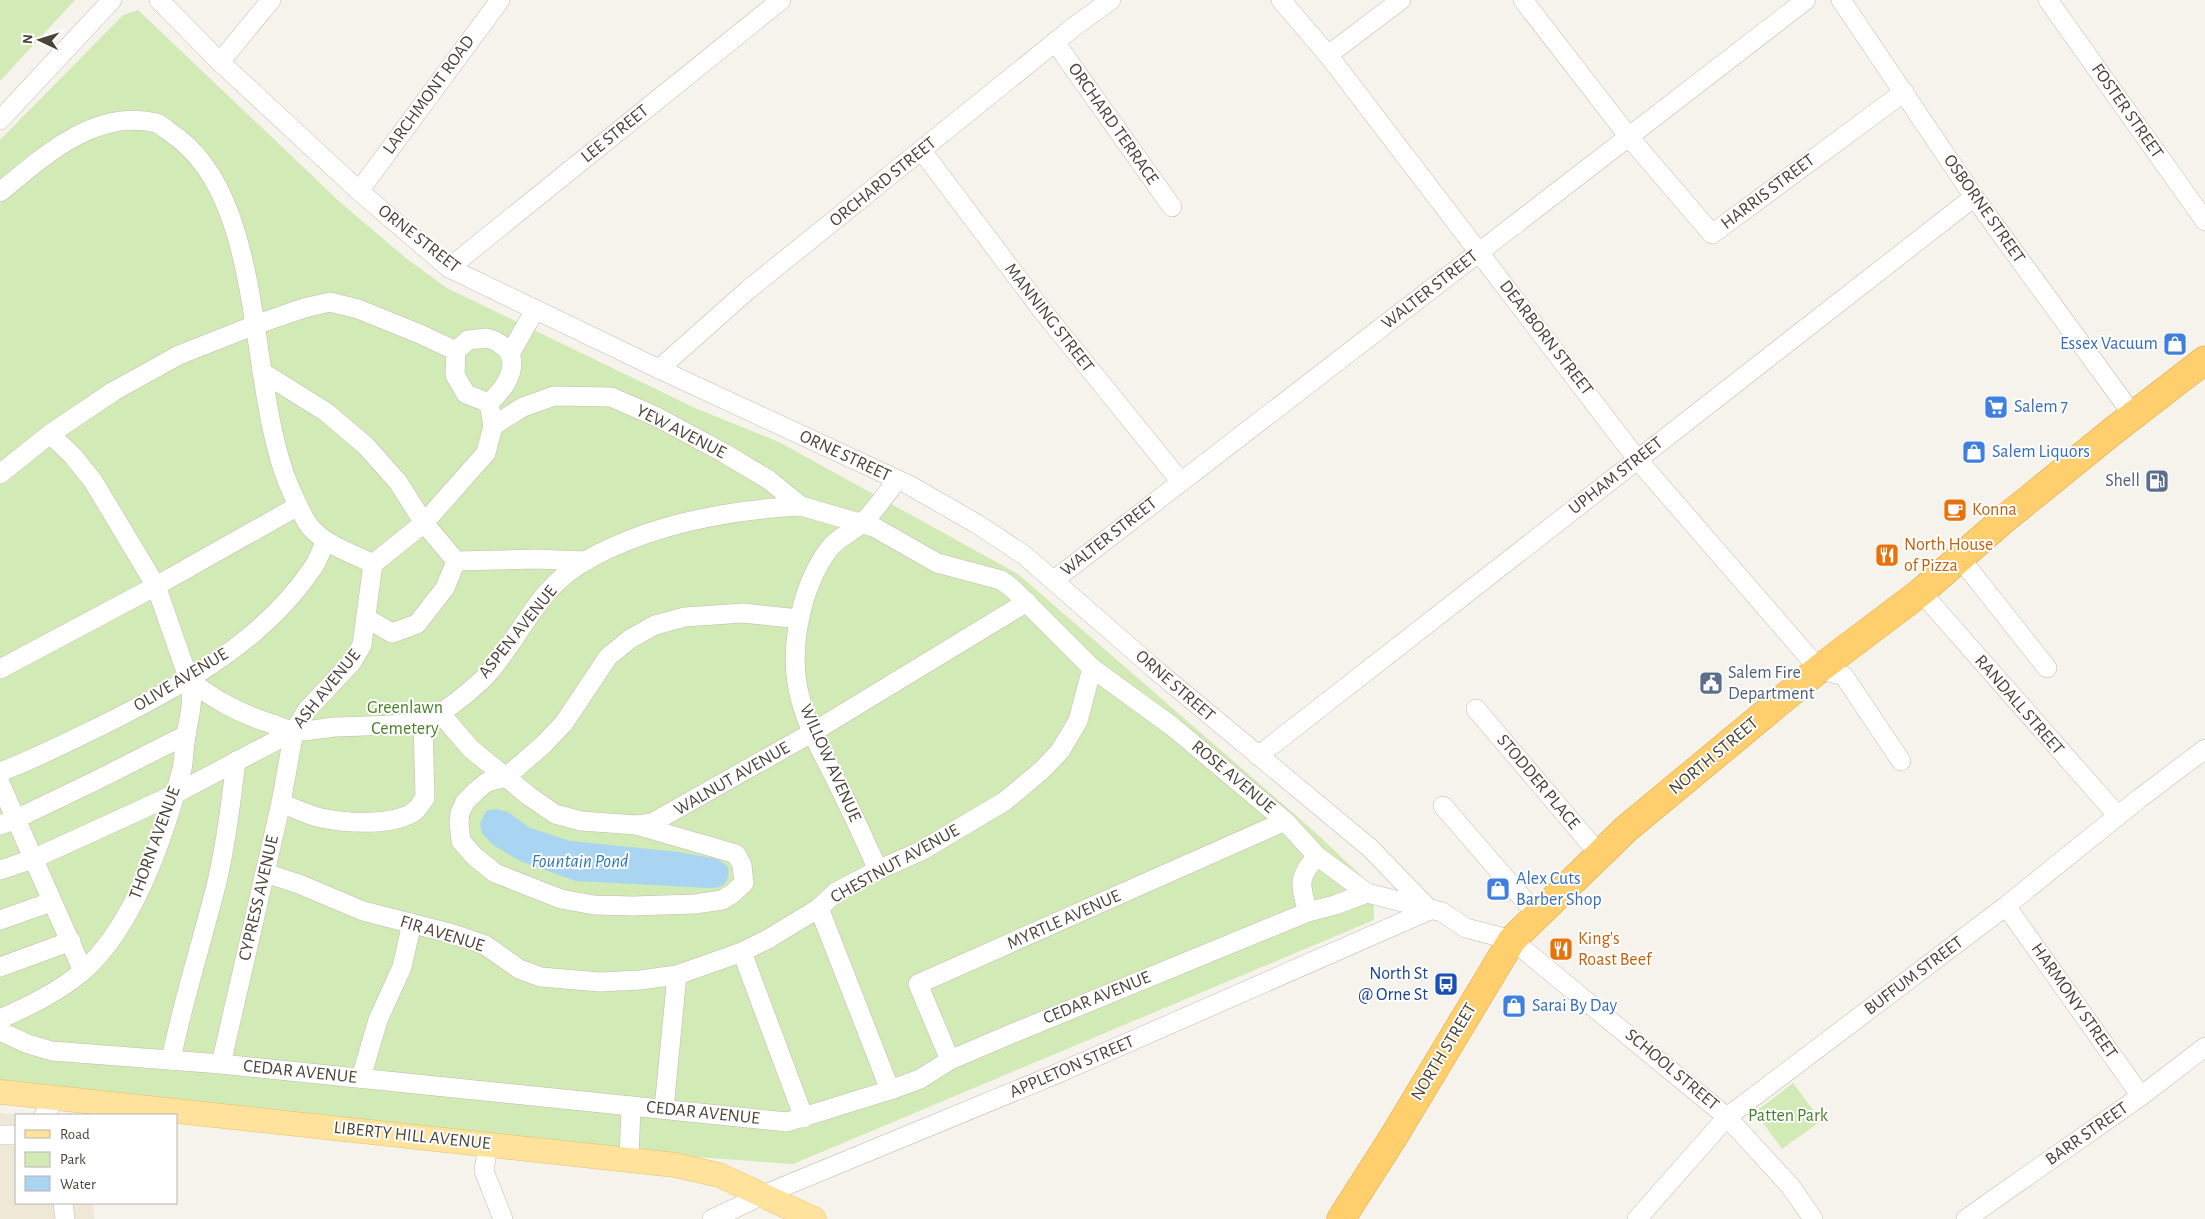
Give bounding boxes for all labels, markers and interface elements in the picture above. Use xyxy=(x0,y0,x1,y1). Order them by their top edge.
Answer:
north arrow xyxy=(15,15,65,65)
street label: LARCHMONT ROAD xyxy=(380,32,478,158)
text: N xyxy=(21,34,35,45)
street label: ORCHARD TERRACE xyxy=(1064,60,1162,188)
street label: FOSTER STREET xyxy=(2088,60,2166,162)
street label: LEE STREET xyxy=(578,101,652,166)
street label: ORCHARD STREET xyxy=(826,134,940,230)
street label: HARRIS STREET xyxy=(1718,151,1818,233)
street label: OSBORNE STREET xyxy=(1940,151,2028,267)
street label: ORNE STREET xyxy=(375,202,464,277)
street label: WALTER STREET xyxy=(1379,247,1482,333)
street label: MANNING STREET xyxy=(1001,260,1097,376)
street label: DEARBORN STREET xyxy=(1496,277,1596,399)
shop icon: Essex Vacuum xyxy=(2162,331,2188,357)
place label: Essex Vacuum xyxy=(2060,335,2158,353)
supermarket icon: Salem 7 xyxy=(1983,394,2009,420)
place label: Salem 7 xyxy=(2014,398,2068,416)
street label: YEW AVENUE xyxy=(633,402,729,462)
street label: ORNE STREET xyxy=(797,427,894,485)
street label: UPHAM STREET xyxy=(1566,434,1666,518)
shop icon: Salem Liquors xyxy=(1961,439,1987,465)
place label: Salem Liquors xyxy=(1992,443,2090,461)
fuel station icon: Shell xyxy=(2144,468,2170,494)
place label: Shell xyxy=(2105,472,2140,490)
street label: WALTER STREET xyxy=(1058,494,1161,580)
cafe icon: Konna xyxy=(1942,497,1968,523)
place label: Konna xyxy=(1972,501,2017,519)
place label: North House of Pizza xyxy=(1904,536,1993,575)
restaurant icon: North House of Pizza xyxy=(1874,542,1900,568)
street label: ASPEN AVENUE xyxy=(475,582,561,682)
street label: OLIVE AVENUE xyxy=(131,645,231,715)
street label: ASH AVENUE xyxy=(290,646,364,732)
street label: ORNE STREET xyxy=(1132,647,1218,725)
street label: RANDALL STREET xyxy=(1971,652,2067,758)
place label: Salem Fire Department xyxy=(1728,664,1815,703)
public building icon: Salem Fire Department xyxy=(1698,670,1724,696)
park label: Greenlawn Cemetery xyxy=(367,699,443,738)
street label: WILLOW AVENUE xyxy=(796,702,864,825)
street label: NORTH STREET xyxy=(1666,714,1762,798)
street label: STODDER PLACE xyxy=(1493,731,1583,833)
street label: ROSE AVENUE xyxy=(1188,737,1278,817)
street label: WALNUT AVENUE xyxy=(671,739,793,819)
street label: THORN AVENUE xyxy=(126,784,184,902)
street label: CHESTNUT AVENUE xyxy=(828,821,963,907)
street label: CYPRESS AVENUE xyxy=(236,833,282,962)
water label: Fountain Pond xyxy=(532,852,629,871)
place label: Alex Cuts Barber Shop xyxy=(1516,870,1602,909)
shop icon: Alex Cuts Barber Shop xyxy=(1485,876,1511,902)
street label: MYRTLE AVENUE xyxy=(1005,887,1124,953)
street label: FIR AVENUE xyxy=(398,913,486,955)
place label: King's Roast Beef xyxy=(1578,930,1653,969)
street label: BUFFUM STREET xyxy=(1861,933,1967,1019)
restaurant icon: King's Roast Beef xyxy=(1548,936,1574,962)
street label: HARMONY STREET xyxy=(2028,940,2121,1062)
place label: North St @ Orne St xyxy=(1358,965,1428,1004)
street label: CEDAR AVENUE xyxy=(1041,968,1153,1028)
bus stop icon: North St @ Orne St xyxy=(1433,971,1459,997)
shop icon: Sarai By Day xyxy=(1501,993,1527,1019)
place label: Sarai By Day xyxy=(1532,997,1618,1015)
street label: NORTH STREET xyxy=(1408,1000,1480,1104)
street label: SCHOOL STREET xyxy=(1622,1026,1722,1114)
street label: APPLETON STREET xyxy=(1007,1033,1137,1101)
street label: CEDAR AVENUE xyxy=(242,1057,358,1087)
street label: CEDAR AVENUE xyxy=(645,1098,761,1128)
street label: BARR STREET xyxy=(2042,1099,2132,1169)
park label: Patten Park xyxy=(1748,1107,1829,1125)
legend xyxy=(15,1114,178,1204)
street label: LIBERTY HILL AVENUE xyxy=(333,1119,492,1153)
text: Road xyxy=(60,1127,90,1142)
text: Park xyxy=(60,1152,86,1167)
text: Water xyxy=(60,1177,96,1192)

